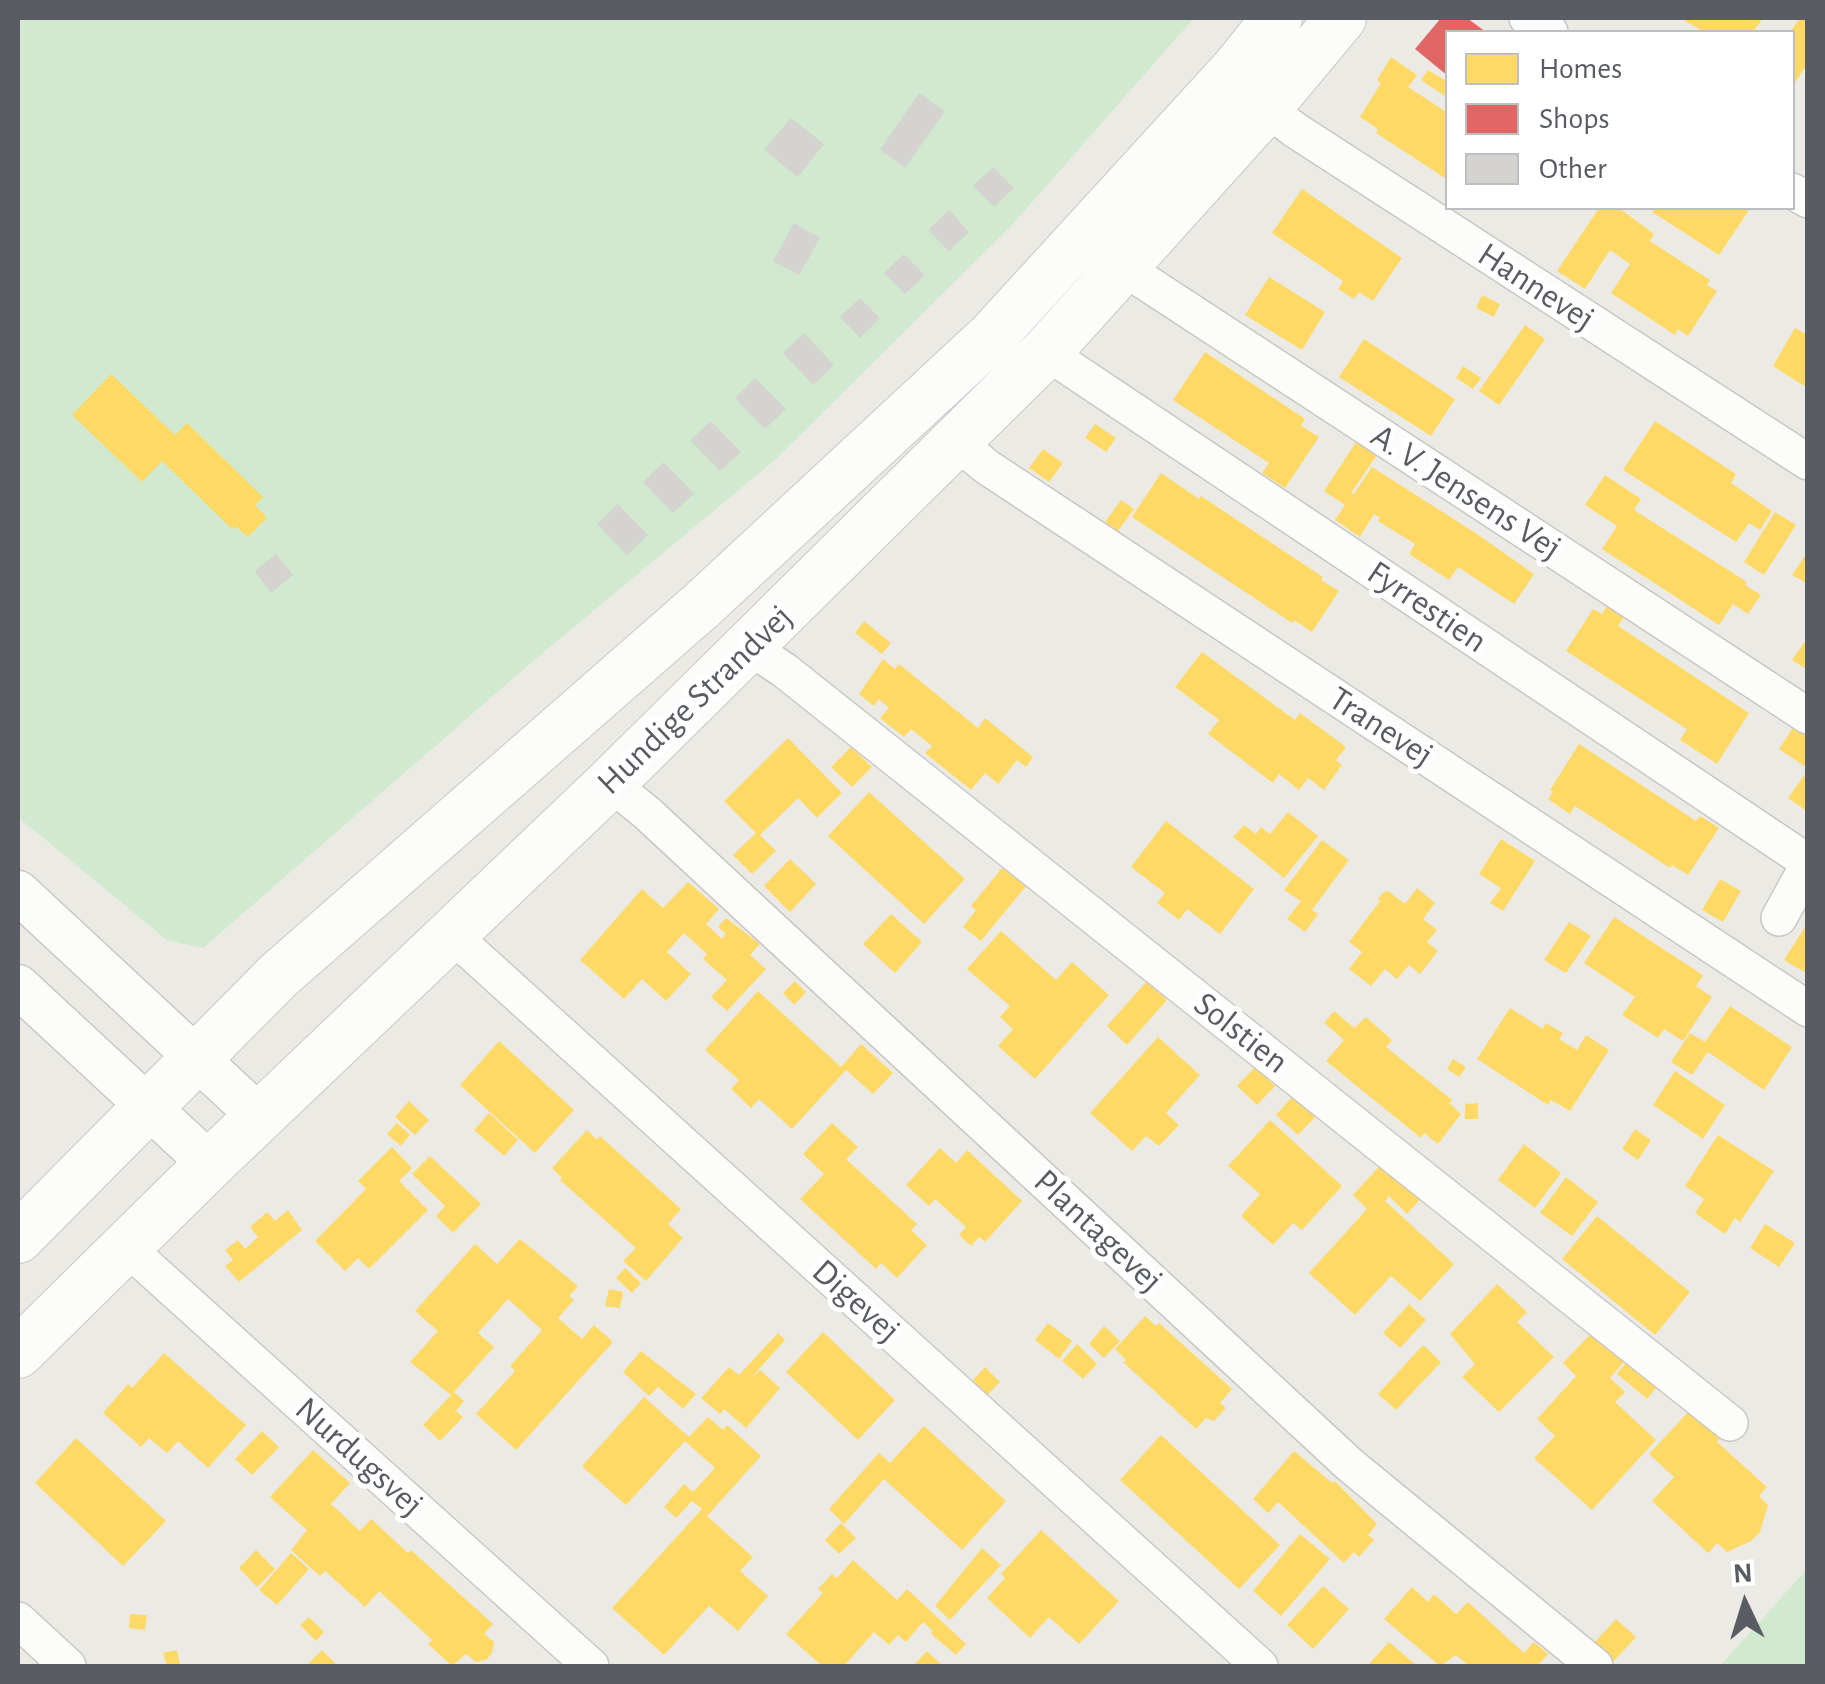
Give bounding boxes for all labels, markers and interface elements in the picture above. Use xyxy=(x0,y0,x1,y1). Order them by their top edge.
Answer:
legend xyxy=(1445,30,1795,210)
text: Homes xyxy=(1539,54,1622,84)
text: Shops xyxy=(1539,104,1610,134)
text: Other xyxy=(1539,154,1607,184)
street label: Hannevej xyxy=(1470,234,1602,340)
street label: A. V. Jensens Vej xyxy=(1363,415,1569,569)
street label: Fyrrestien xyxy=(1359,552,1495,662)
street label: Hundige Strandvej xyxy=(589,596,801,804)
street label: Tranevej xyxy=(1321,678,1441,776)
street label: Solstien xyxy=(1185,983,1297,1083)
street label: Plantagevej xyxy=(1025,1161,1171,1301)
street label: Digevej xyxy=(803,1251,909,1351)
street label: Nurdugsvej xyxy=(286,1389,432,1525)
north arrow xyxy=(1695,1554,1795,1654)
text: N xyxy=(1732,1559,1754,1589)

